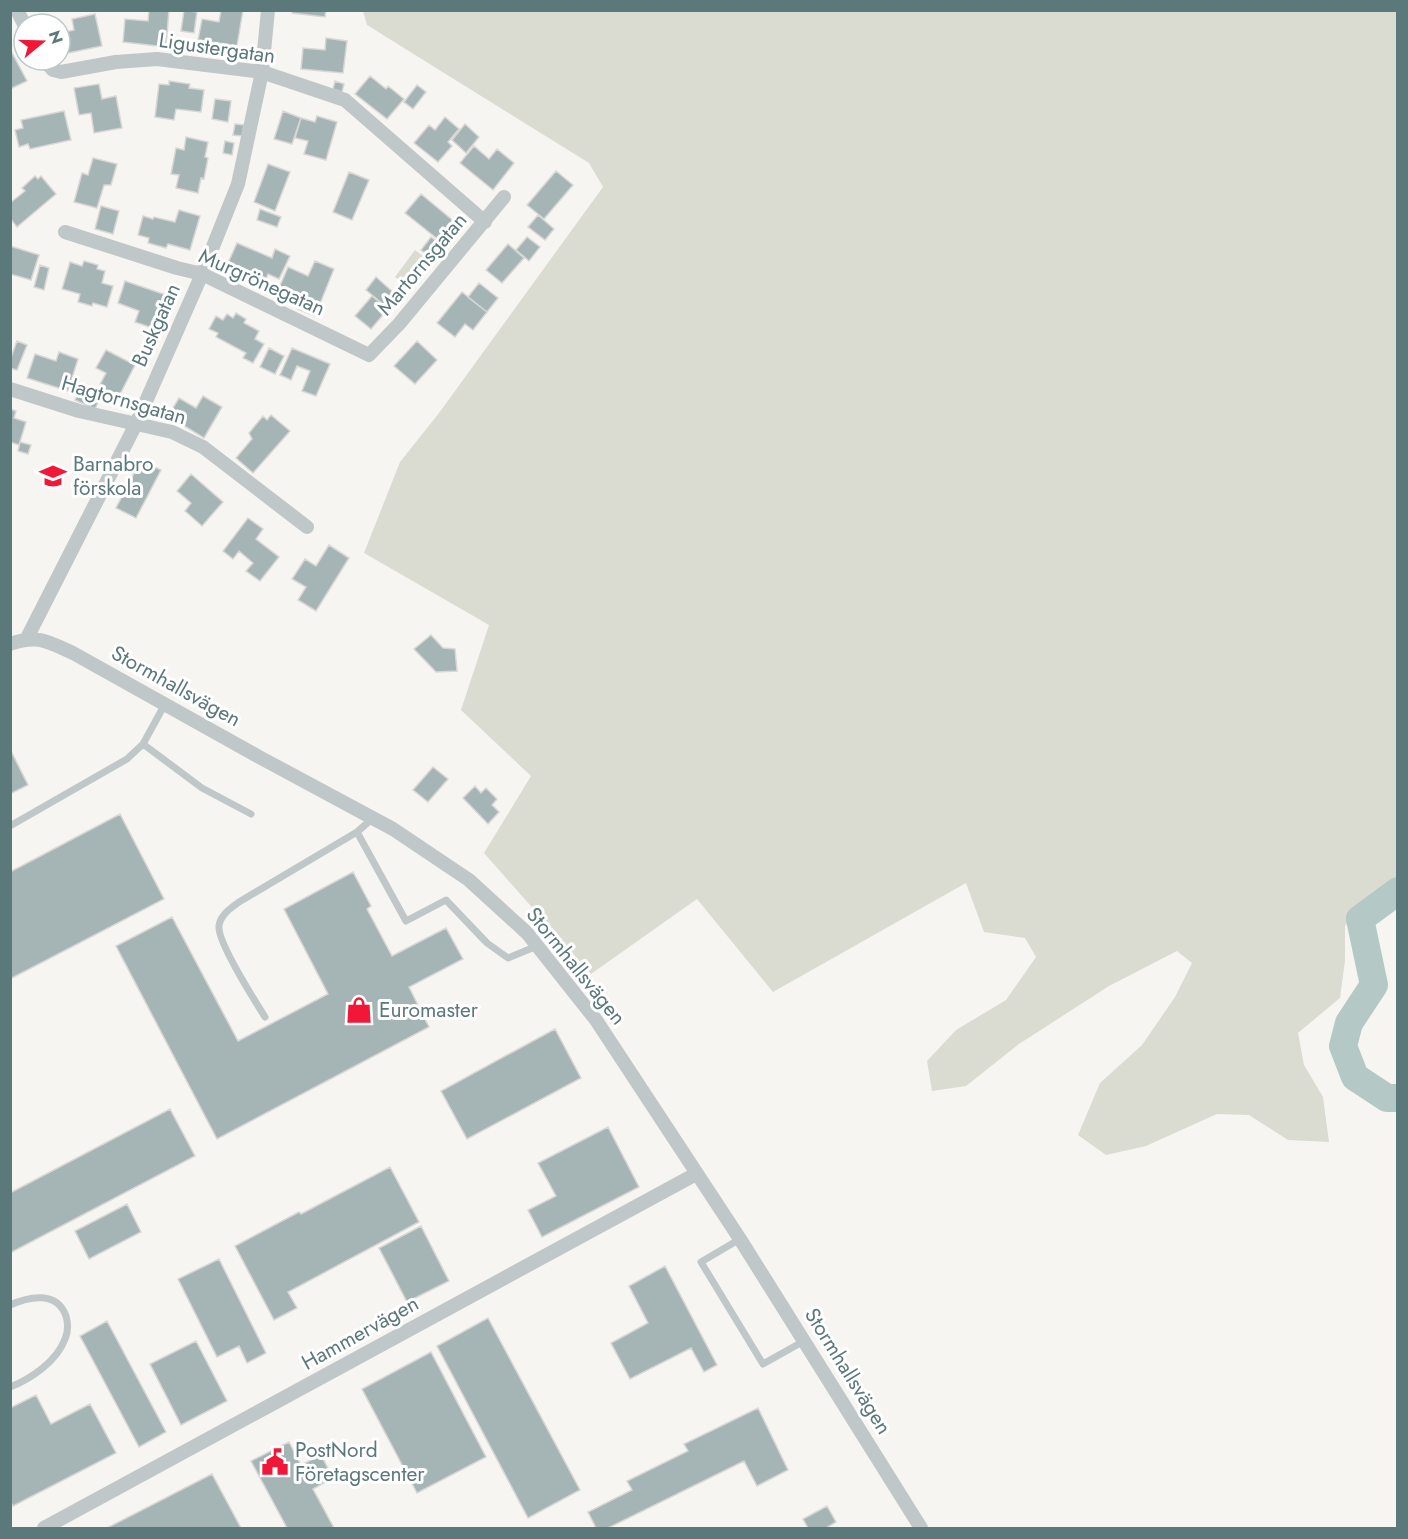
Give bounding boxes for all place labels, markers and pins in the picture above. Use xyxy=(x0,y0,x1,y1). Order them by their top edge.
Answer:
place label: Barnabro förskola xyxy=(73,449,153,503)
school or university icon: Barnabro förskola xyxy=(38,461,68,491)
shop icon: Euromaster xyxy=(344,995,374,1025)
place label: Euromaster xyxy=(379,995,479,1025)
place label: PostNord Företagscenter xyxy=(295,1435,425,1489)
public building icon: PostNord Företagscenter xyxy=(260,1447,290,1477)

